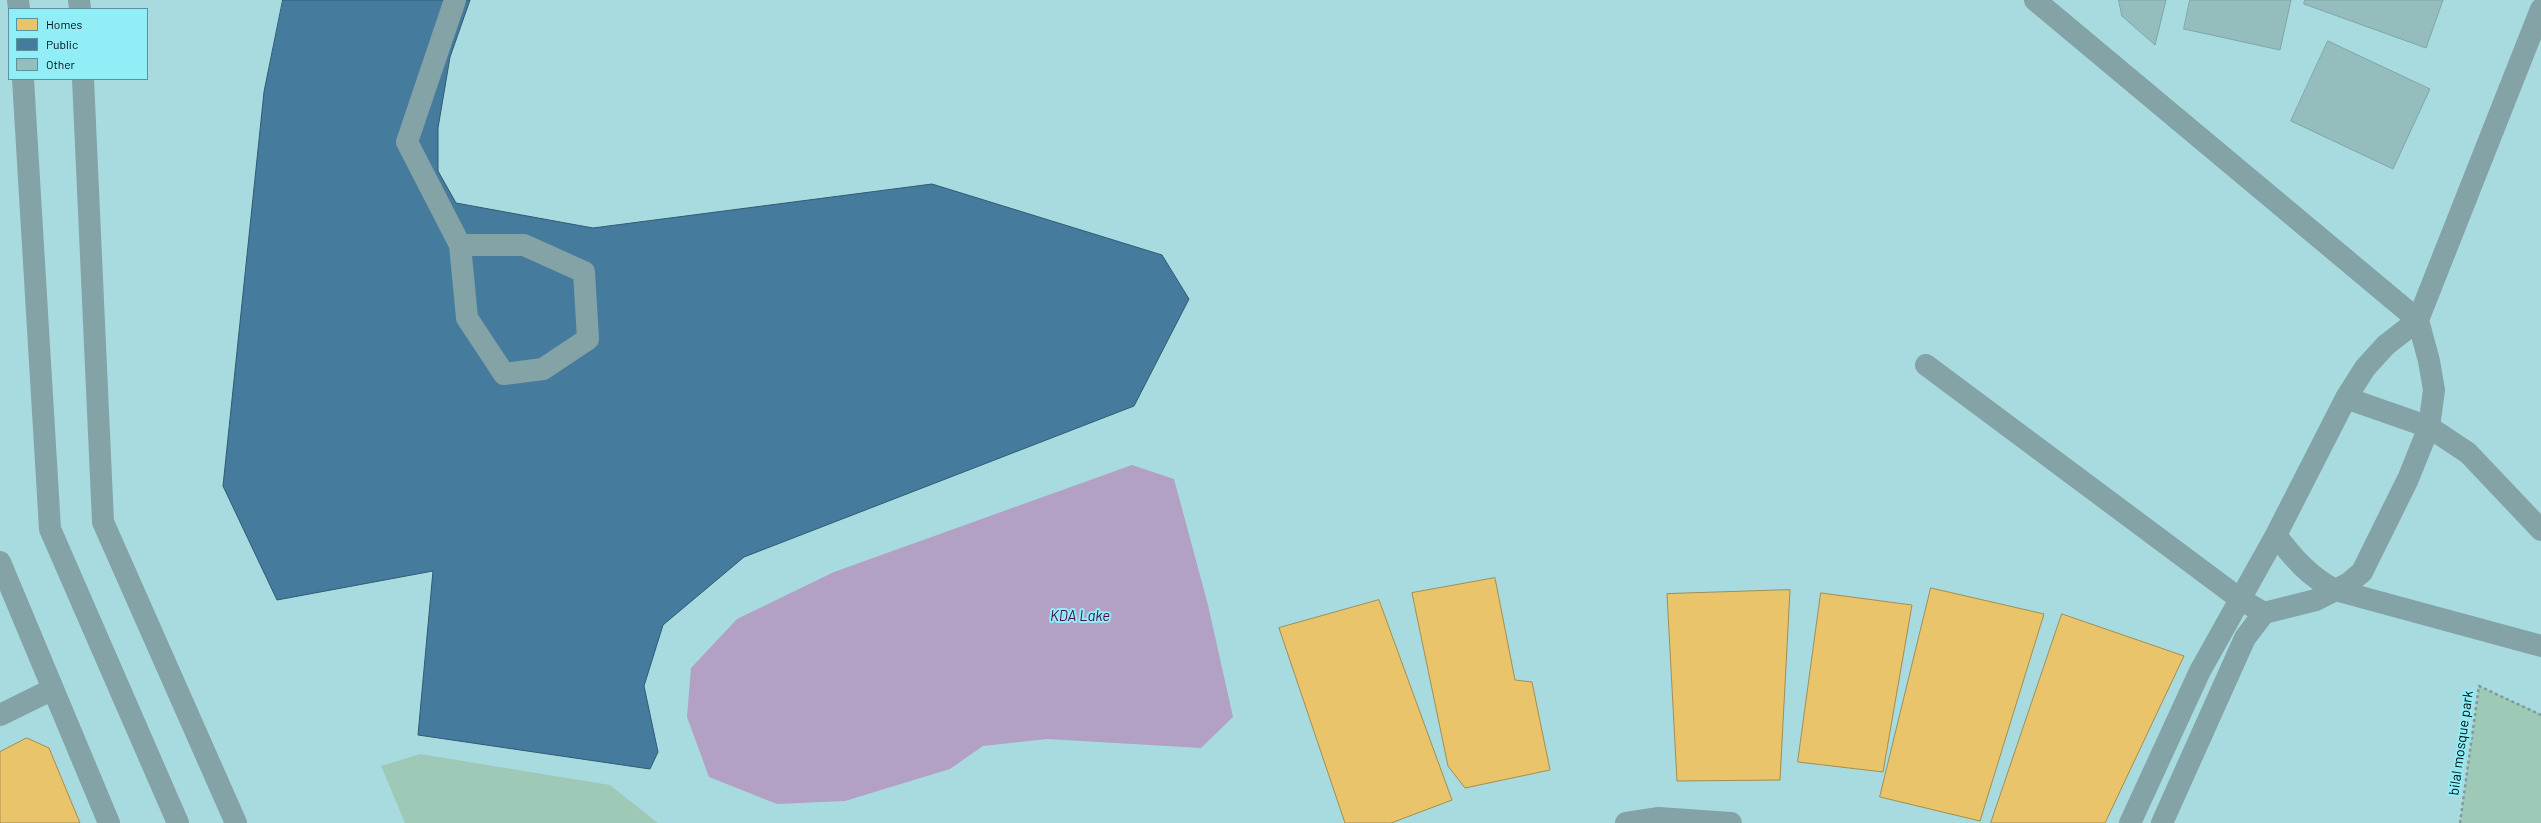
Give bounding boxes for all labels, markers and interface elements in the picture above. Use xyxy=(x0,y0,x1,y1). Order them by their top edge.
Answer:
legend xyxy=(8,8,148,80)
text: Homes xyxy=(46,17,82,31)
text: Public xyxy=(46,37,78,51)
text: Other xyxy=(46,57,75,71)
water label: KDA Lake xyxy=(1050,607,1110,625)
street label: bilal mosque park xyxy=(2445,689,2477,797)

